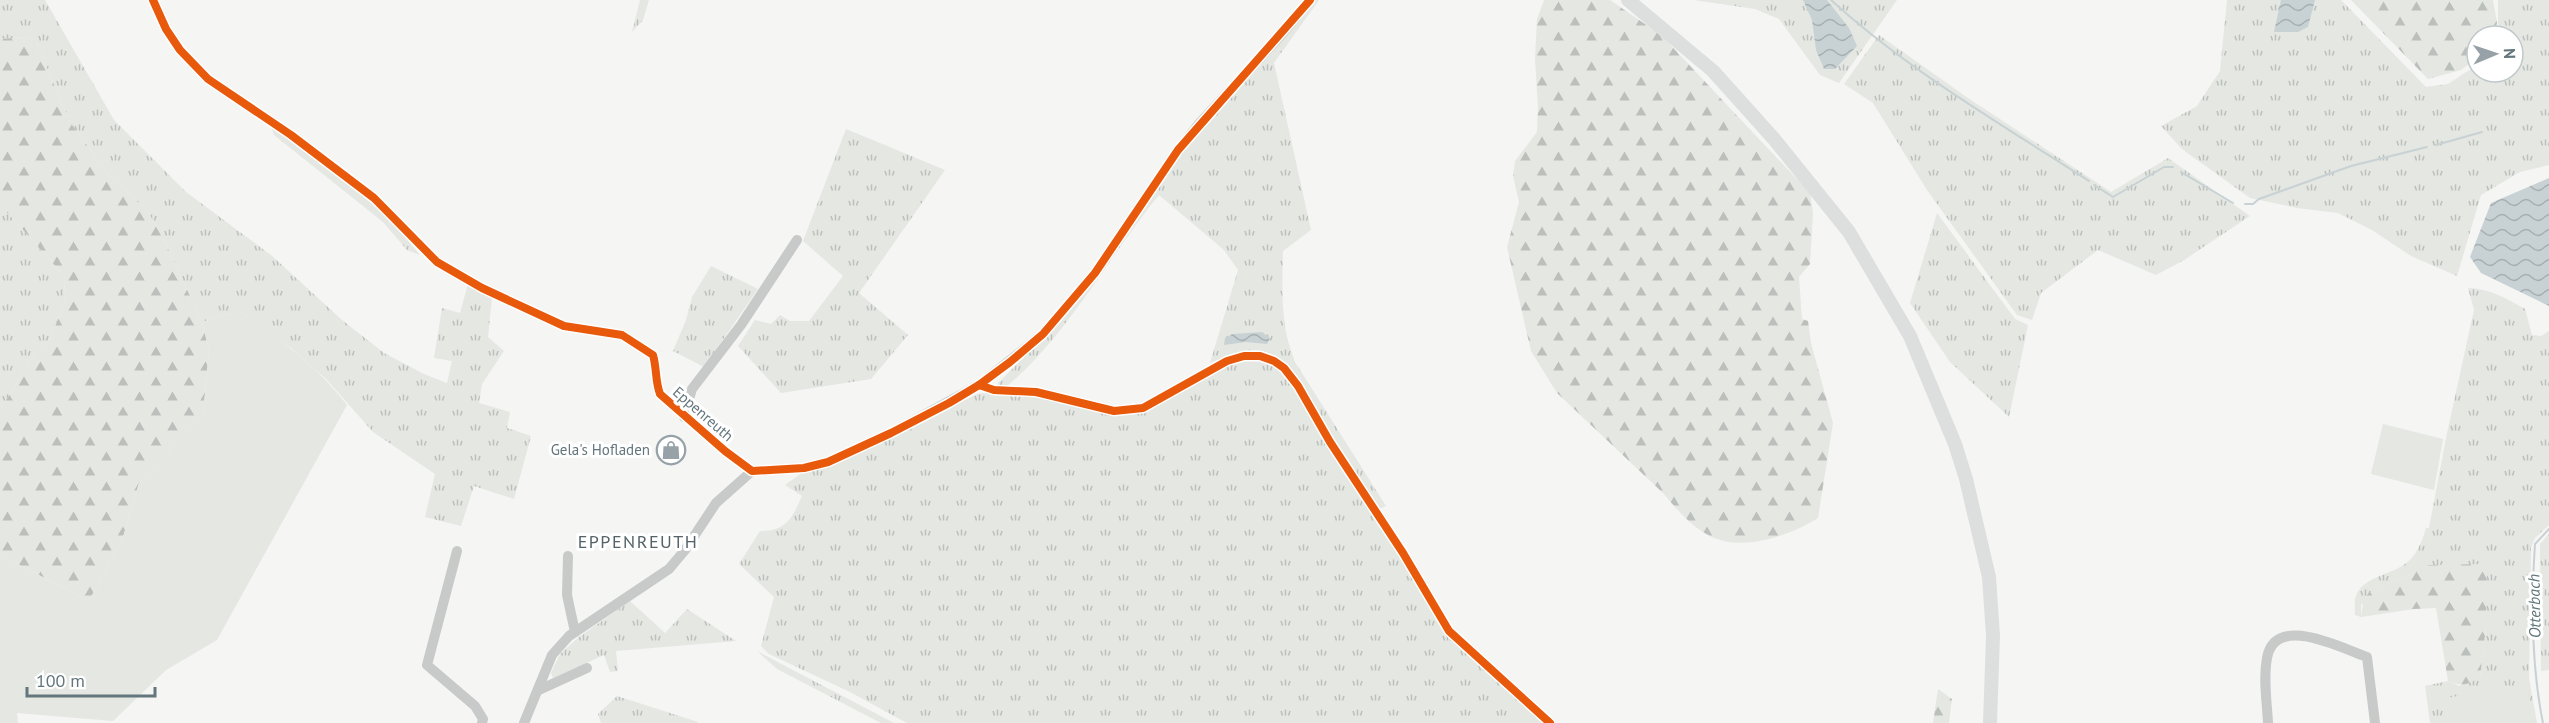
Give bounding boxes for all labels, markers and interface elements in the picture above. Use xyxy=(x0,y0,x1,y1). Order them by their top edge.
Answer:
north arrow xyxy=(2465,24,2525,84)
text: N xyxy=(2500,48,2520,59)
street label: Eppenreuth xyxy=(669,382,738,445)
shop icon: Gela's Hofladen xyxy=(655,434,687,466)
place label: Gela's Hofladen xyxy=(551,440,650,459)
district label: EPPENREUTH xyxy=(578,530,698,553)
water label: Otterbach xyxy=(2523,574,2545,638)
scale bar xyxy=(27,660,154,698)
text: 100 m xyxy=(36,669,85,692)

